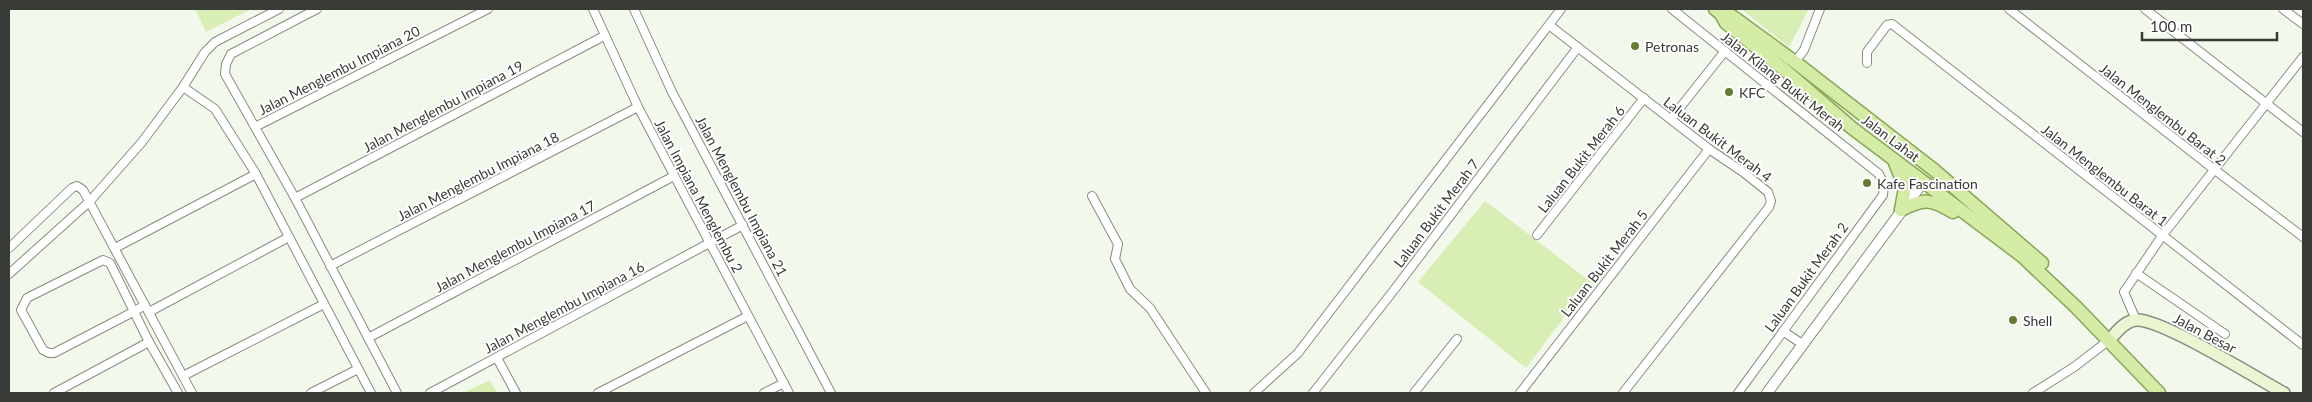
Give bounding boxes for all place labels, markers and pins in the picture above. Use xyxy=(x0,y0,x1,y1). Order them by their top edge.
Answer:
place label: Petronas xyxy=(1645,38,1699,55)
marker: Petronas xyxy=(1629,40,1641,52)
place label: KFC xyxy=(1739,84,1766,101)
marker: KFC xyxy=(1723,86,1735,98)
place label: Kafe Fascination xyxy=(1877,175,1978,192)
marker: Kafe Fascination xyxy=(1861,177,1873,189)
place label: Shell xyxy=(2023,312,2052,329)
marker: Shell xyxy=(2007,314,2019,326)

